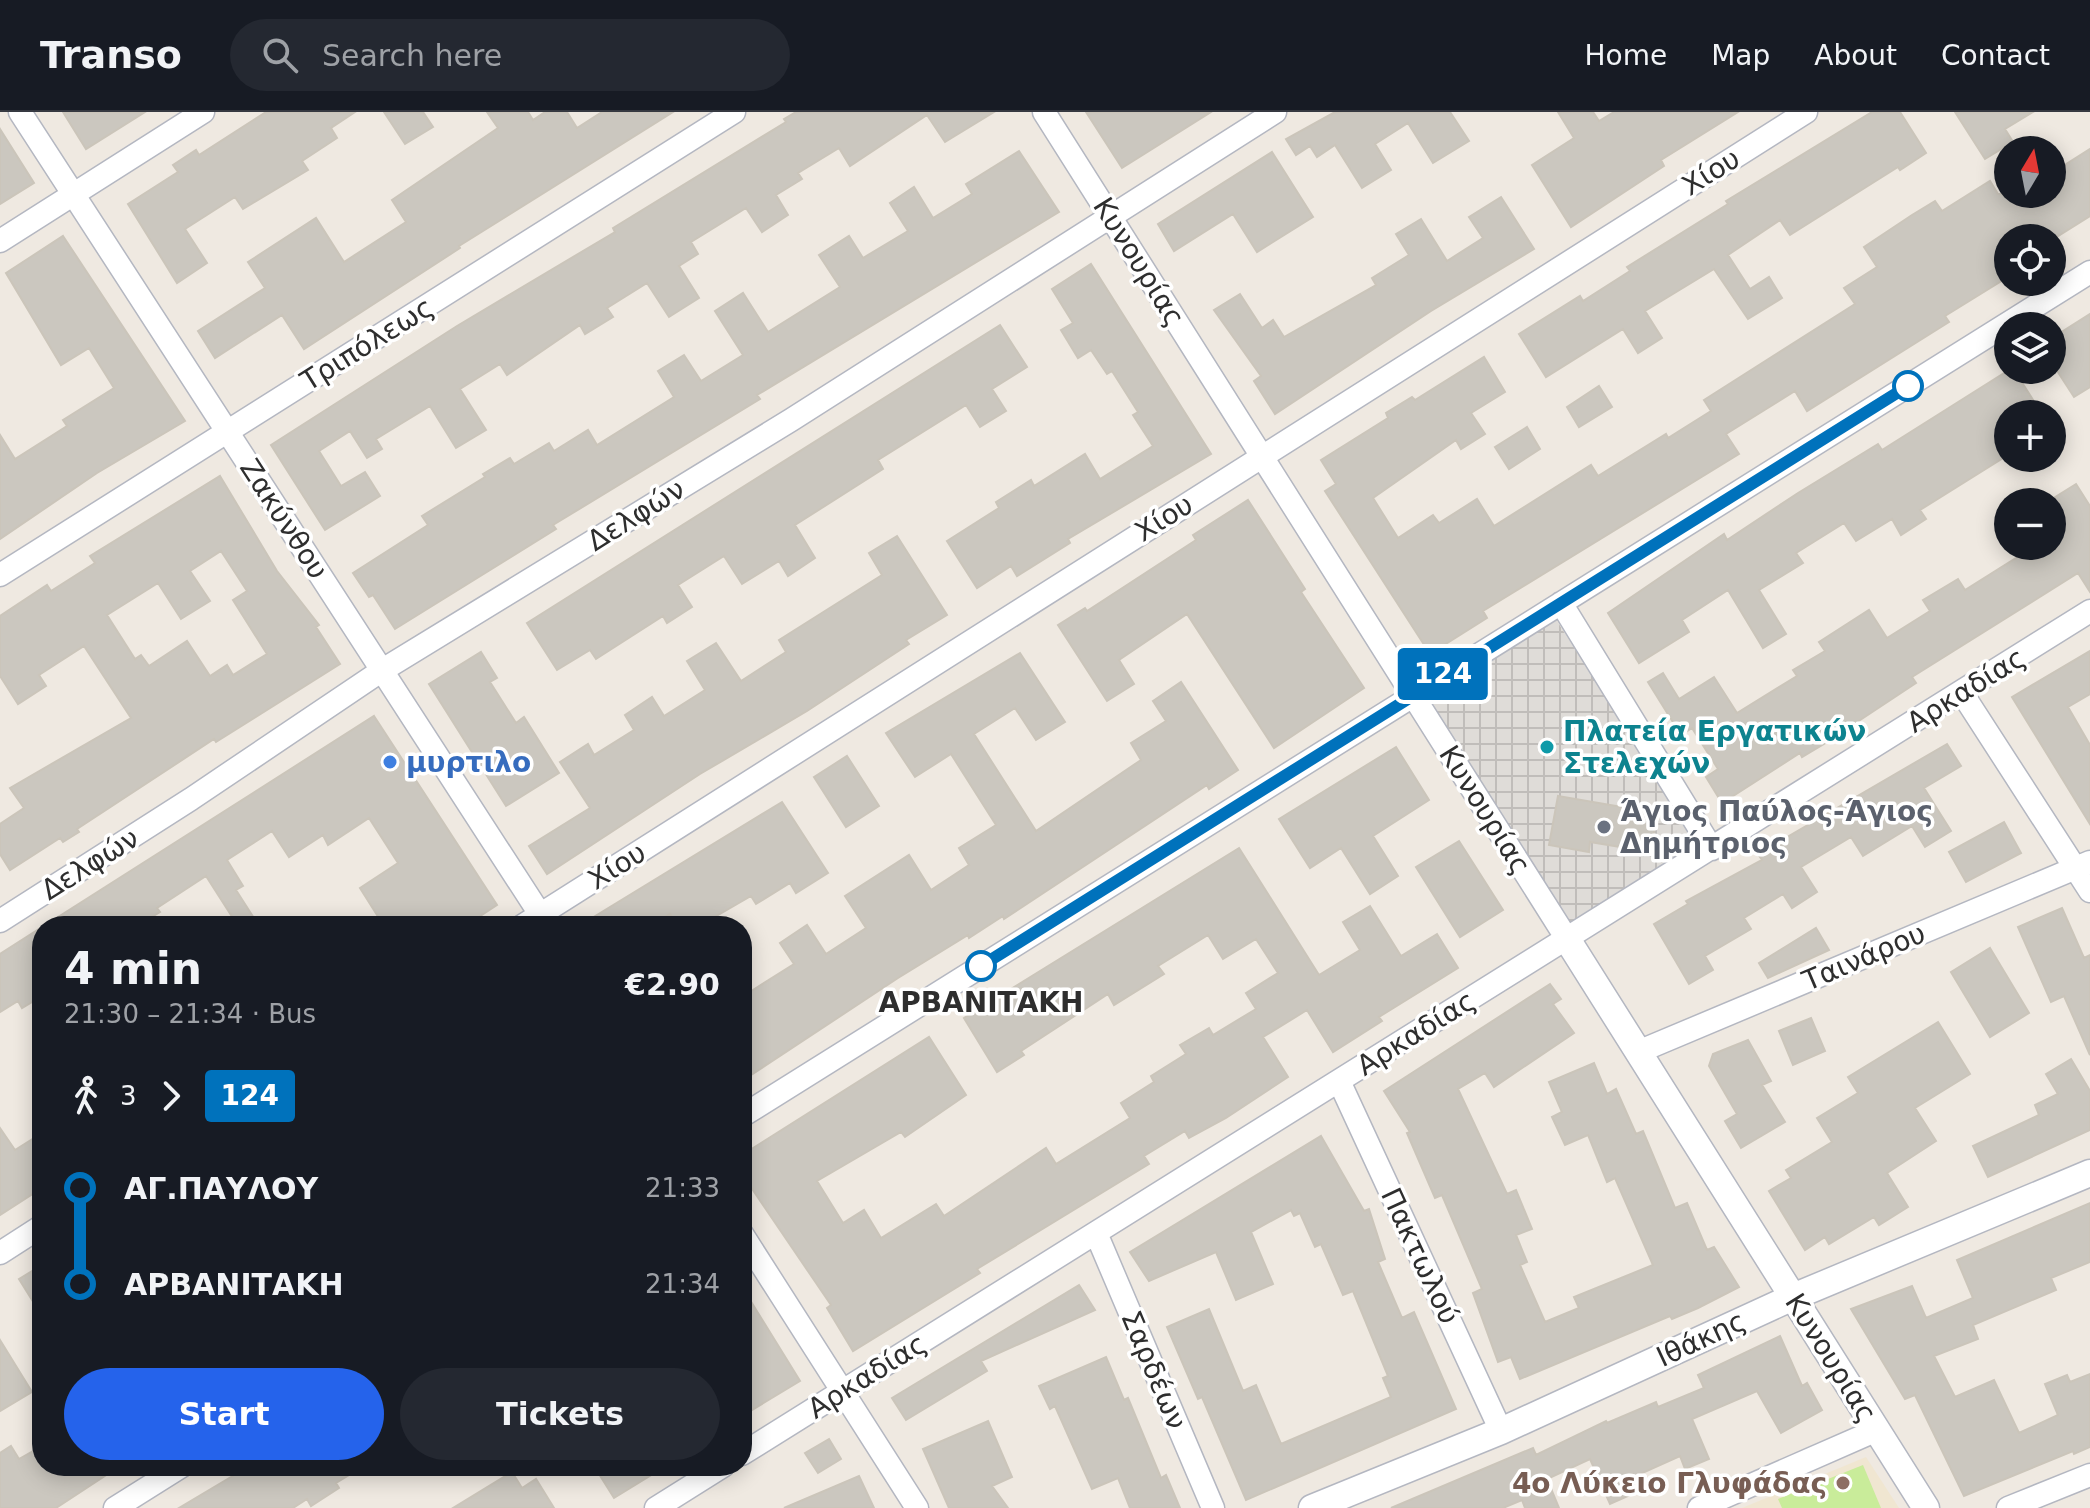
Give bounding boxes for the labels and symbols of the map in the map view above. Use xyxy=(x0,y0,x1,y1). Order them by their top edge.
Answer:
north arrow xyxy=(1994,136,2066,208)
street label: Χίου xyxy=(1676,142,1746,202)
street label: Κυνουρίας xyxy=(1086,191,1192,333)
street label: Τριπόλεως xyxy=(294,290,439,398)
unlabelled marker xyxy=(1893,371,1923,401)
street label: Ζακύνθου xyxy=(233,453,335,585)
street label: Δελφών xyxy=(581,472,691,558)
street label: Χίου xyxy=(1129,488,1199,548)
street label: Αρκαδίας xyxy=(1901,641,2031,739)
line badge: 124 xyxy=(1397,648,1489,700)
place label: Πλατεία Εργατικών Στελεχών xyxy=(1563,715,1866,780)
marker: Πλατεία Εργατικών Στελεχών xyxy=(1538,738,1556,756)
street label: Κυνουρίας xyxy=(1432,739,1538,881)
place label: μυρτιλο xyxy=(406,746,531,779)
marker: μυρτιλο xyxy=(381,753,399,771)
place label: Άγιος Παύλος-Άγιος Δημήτριος xyxy=(1620,795,1933,860)
marker: Άγιος Παύλος-Άγιος Δημήτριος xyxy=(1595,818,1613,836)
street label: Δελφών xyxy=(35,821,145,907)
street label: Χίου xyxy=(582,836,652,896)
street label: Ταινάρου xyxy=(1797,916,1930,998)
marker: ΑΡΒΑΝΙΤΑΚΗ xyxy=(966,951,996,981)
street label: Αρκαδίας xyxy=(1351,984,1481,1082)
place label: ΑΡΒΑΝΙΤΑΚΗ xyxy=(879,986,1083,1019)
street label: Πακτωλού xyxy=(1374,1183,1466,1329)
street label: Κυνουρίας xyxy=(1778,1287,1884,1429)
street label: Ιθάκης xyxy=(1651,1304,1751,1374)
street label: Σαρδέων xyxy=(1114,1306,1194,1434)
street label: Αρκαδίας xyxy=(802,1327,932,1425)
place label: 4ο Λύκειο Γλυφάδας xyxy=(1512,1467,1827,1500)
marker: 4ο Λύκειο Γλυφάδας xyxy=(1834,1474,1852,1492)

